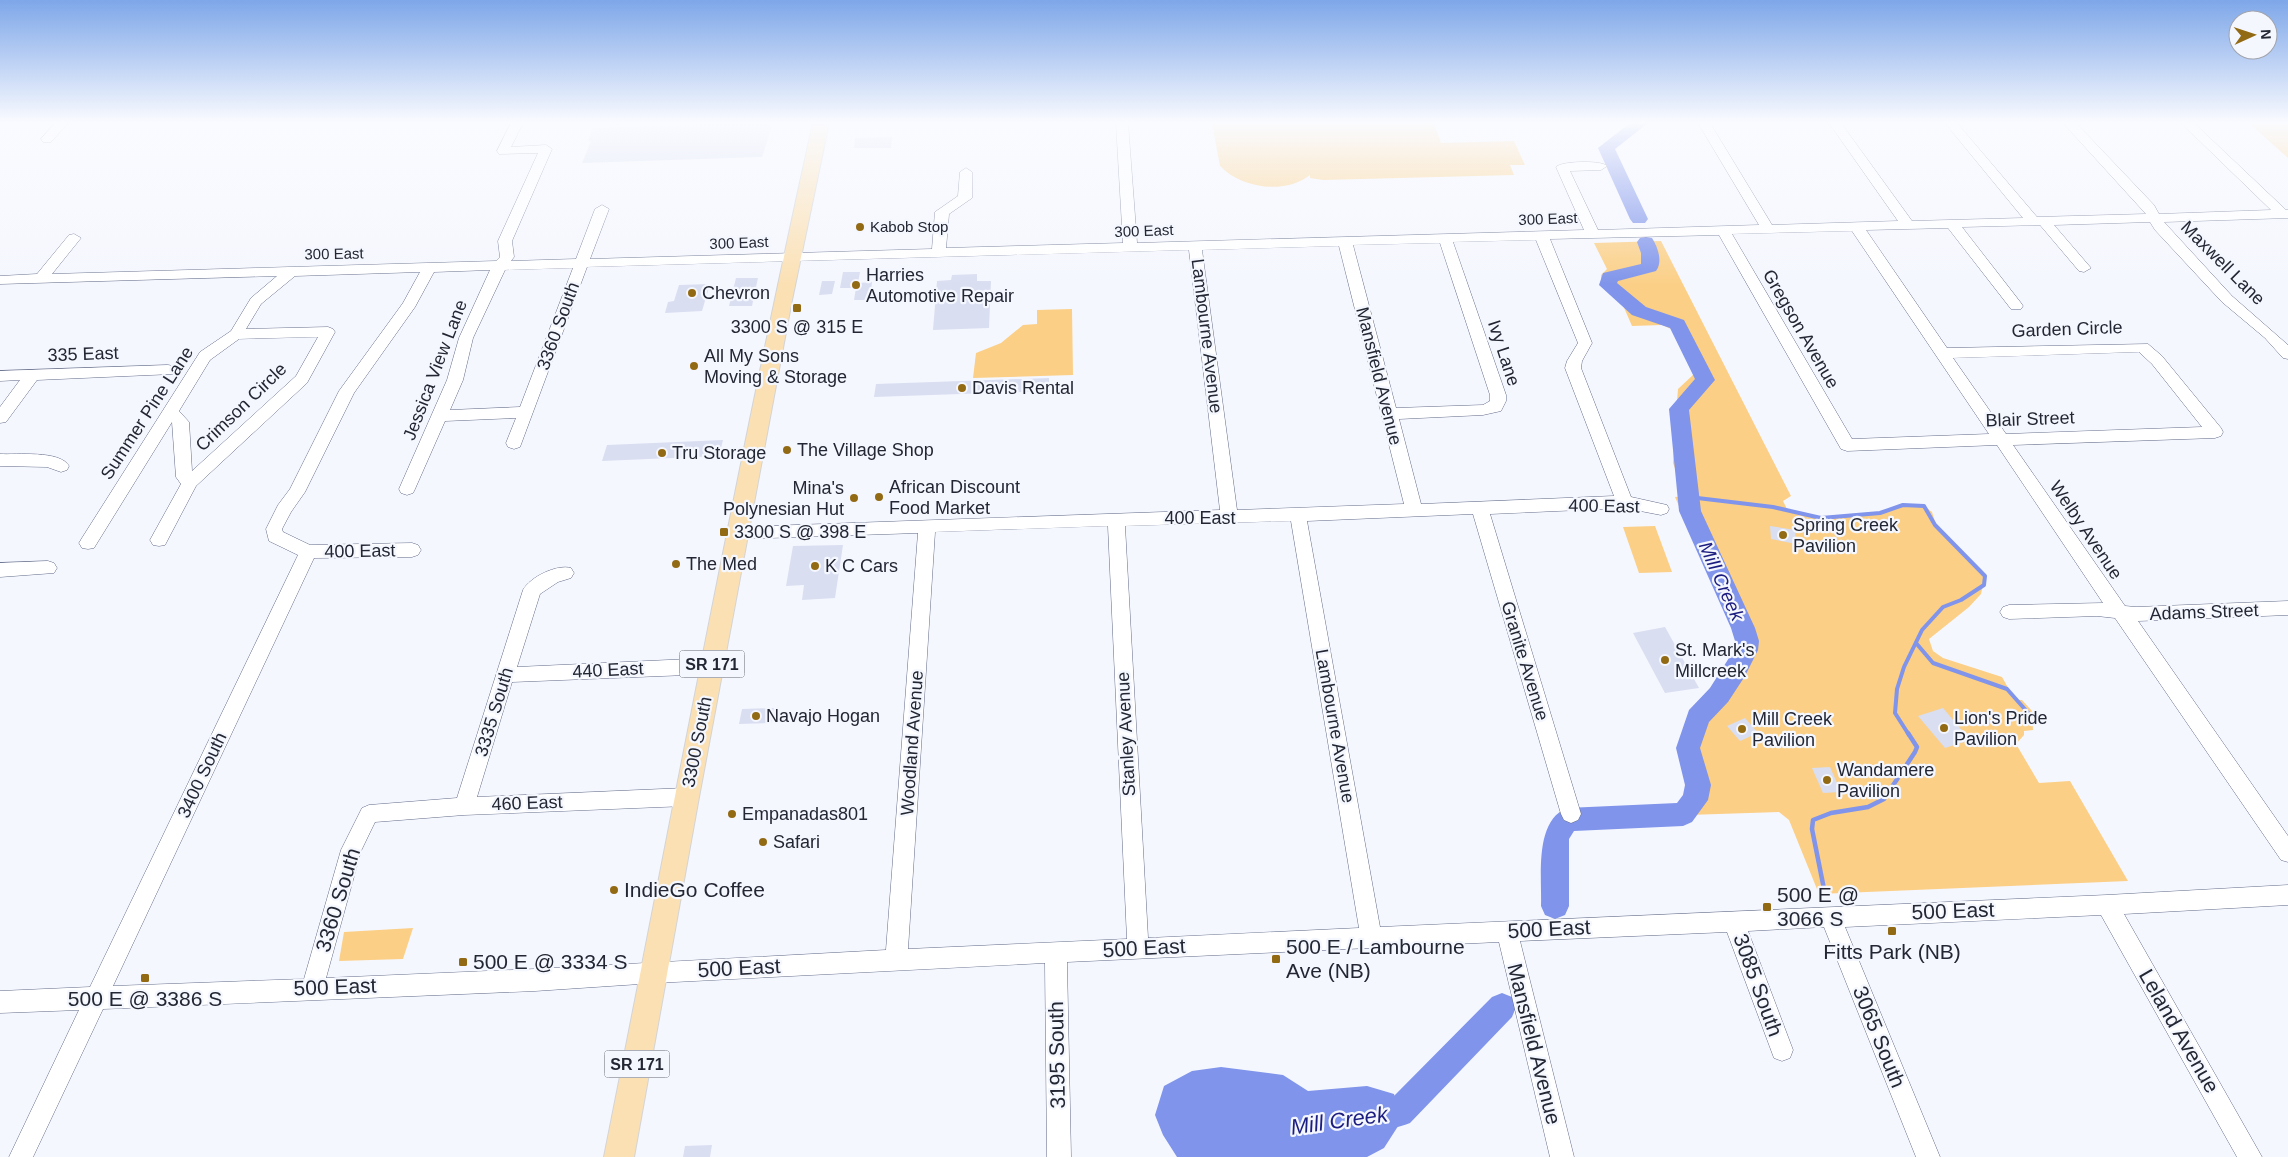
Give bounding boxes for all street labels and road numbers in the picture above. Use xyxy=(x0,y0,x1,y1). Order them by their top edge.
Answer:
street label: 300 East xyxy=(1518,209,1579,228)
street label: Maxwell Lane xyxy=(2177,217,2269,309)
street label: 300 East xyxy=(1114,221,1175,240)
street label: 300 East xyxy=(709,233,770,252)
street label: 300 East xyxy=(304,244,365,263)
street label: Lambourne Avenue xyxy=(1188,257,1226,415)
street label: Gregson Avenue xyxy=(1759,266,1843,392)
street label: 3360 South xyxy=(533,279,583,373)
street label: Jessica View Lane xyxy=(399,297,471,443)
street label: Mansfield Avenue xyxy=(1352,305,1406,447)
street label: Garden Circle xyxy=(2011,317,2123,341)
street label: Ivy Lane xyxy=(1484,318,1524,388)
street label: 335 East xyxy=(47,343,119,365)
street label: Summer Pine Lane xyxy=(97,343,197,483)
street label: Crimson Circle xyxy=(192,359,290,455)
street label: Blair Street xyxy=(1985,407,2075,431)
street label: Welby Avenue xyxy=(2046,477,2126,583)
street label: 400 East xyxy=(1568,495,1640,517)
street label: 400 East xyxy=(1164,508,1236,528)
street label: 400 East xyxy=(324,540,396,562)
street label: Granite Avenue xyxy=(1497,599,1553,723)
street label: Adams Street xyxy=(2149,600,2259,624)
street label: Lambourne Avenue xyxy=(1312,648,1358,804)
road number: SR 171 xyxy=(680,651,744,678)
street label: 440 East xyxy=(572,658,644,682)
street label: 3335 South xyxy=(471,665,517,759)
street label: Woodland Avenue xyxy=(897,670,927,816)
street label: Stanley Avenue xyxy=(1113,671,1139,797)
street label: 3300 South xyxy=(678,695,716,789)
street label: 3400 South xyxy=(173,729,231,821)
street label: 460 East xyxy=(491,792,563,814)
street label: 3360 South xyxy=(311,845,364,955)
street label: 500 East xyxy=(1911,898,1995,923)
street label: 500 East xyxy=(1507,915,1591,942)
street label: 3085 South xyxy=(1729,930,1788,1039)
street label: 500 East xyxy=(1102,934,1186,961)
street label: 500 East xyxy=(697,954,781,981)
street label: Mansfield Avenue xyxy=(1503,961,1566,1127)
street label: Leland Avenue xyxy=(2135,965,2224,1097)
street label: 500 East xyxy=(293,974,377,999)
street label: 3065 South xyxy=(1849,983,1910,1091)
street label: 3195 South xyxy=(1044,1001,1069,1109)
road number: SR 171 xyxy=(604,1050,670,1078)

